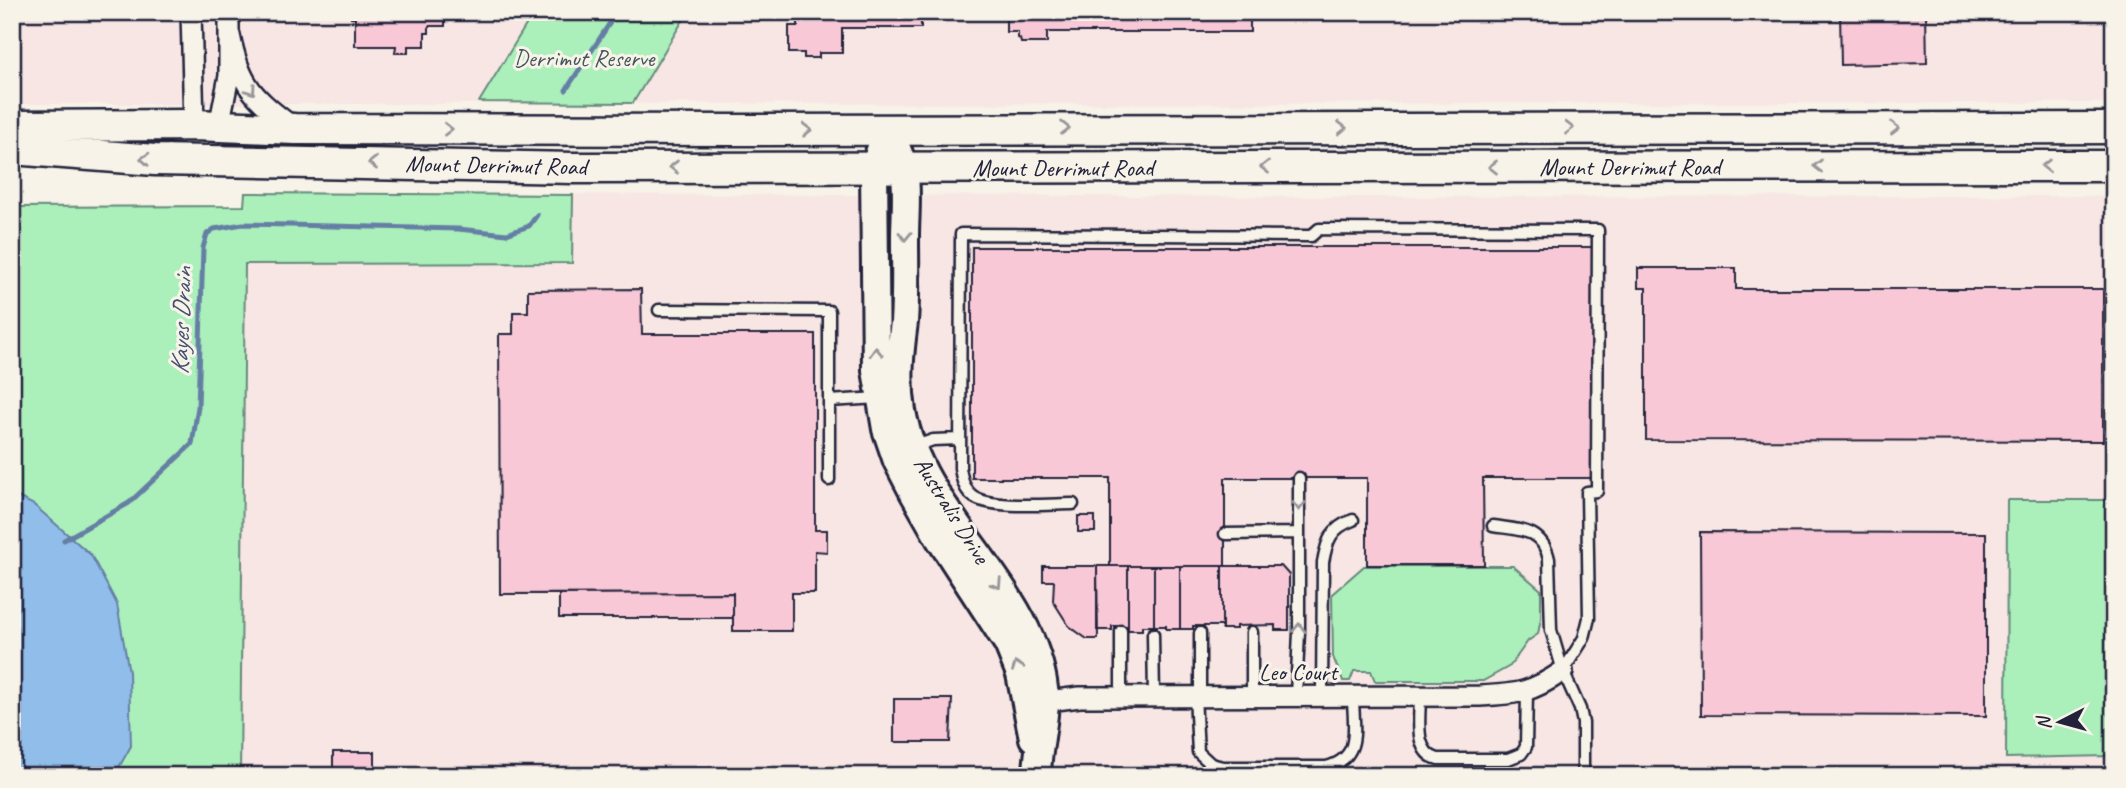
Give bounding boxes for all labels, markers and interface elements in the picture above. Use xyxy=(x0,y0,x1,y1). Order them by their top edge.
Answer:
park label: Derrimut Reserve xyxy=(514,43,656,73)
one-way arrow xyxy=(243,82,255,95)
one-way arrow xyxy=(1060,120,1071,136)
one-way arrow xyxy=(1337,120,1347,136)
one-way arrow xyxy=(1564,120,1575,136)
one-way arrow xyxy=(1890,120,1900,136)
one-way arrow xyxy=(443,121,454,137)
one-way arrow xyxy=(802,122,813,137)
street label: Mount Derrimut Road xyxy=(405,148,590,182)
one-way arrow xyxy=(139,152,150,167)
street label: Mount Derrimut Road xyxy=(1539,152,1724,182)
street label: Mount Derrimut Road xyxy=(972,153,1157,183)
one-way arrow xyxy=(367,155,377,171)
one-way arrow xyxy=(1812,158,1823,174)
one-way arrow xyxy=(2040,158,2050,174)
one-way arrow xyxy=(668,159,678,175)
one-way arrow xyxy=(1259,159,1270,175)
one-way arrow xyxy=(1487,159,1497,175)
one-way arrow xyxy=(897,231,913,242)
water label: Kayes Drain xyxy=(163,265,199,375)
one-way arrow xyxy=(868,346,883,357)
street label: Australis Drive xyxy=(907,451,998,571)
one-way arrow xyxy=(1291,501,1307,511)
one-way arrow xyxy=(989,576,1002,589)
one-way arrow xyxy=(1291,622,1306,633)
street label: Leo Court xyxy=(1259,657,1339,687)
one-way arrow xyxy=(1011,661,1025,673)
north arrow xyxy=(2024,686,2094,756)
text: N xyxy=(2031,713,2057,731)

